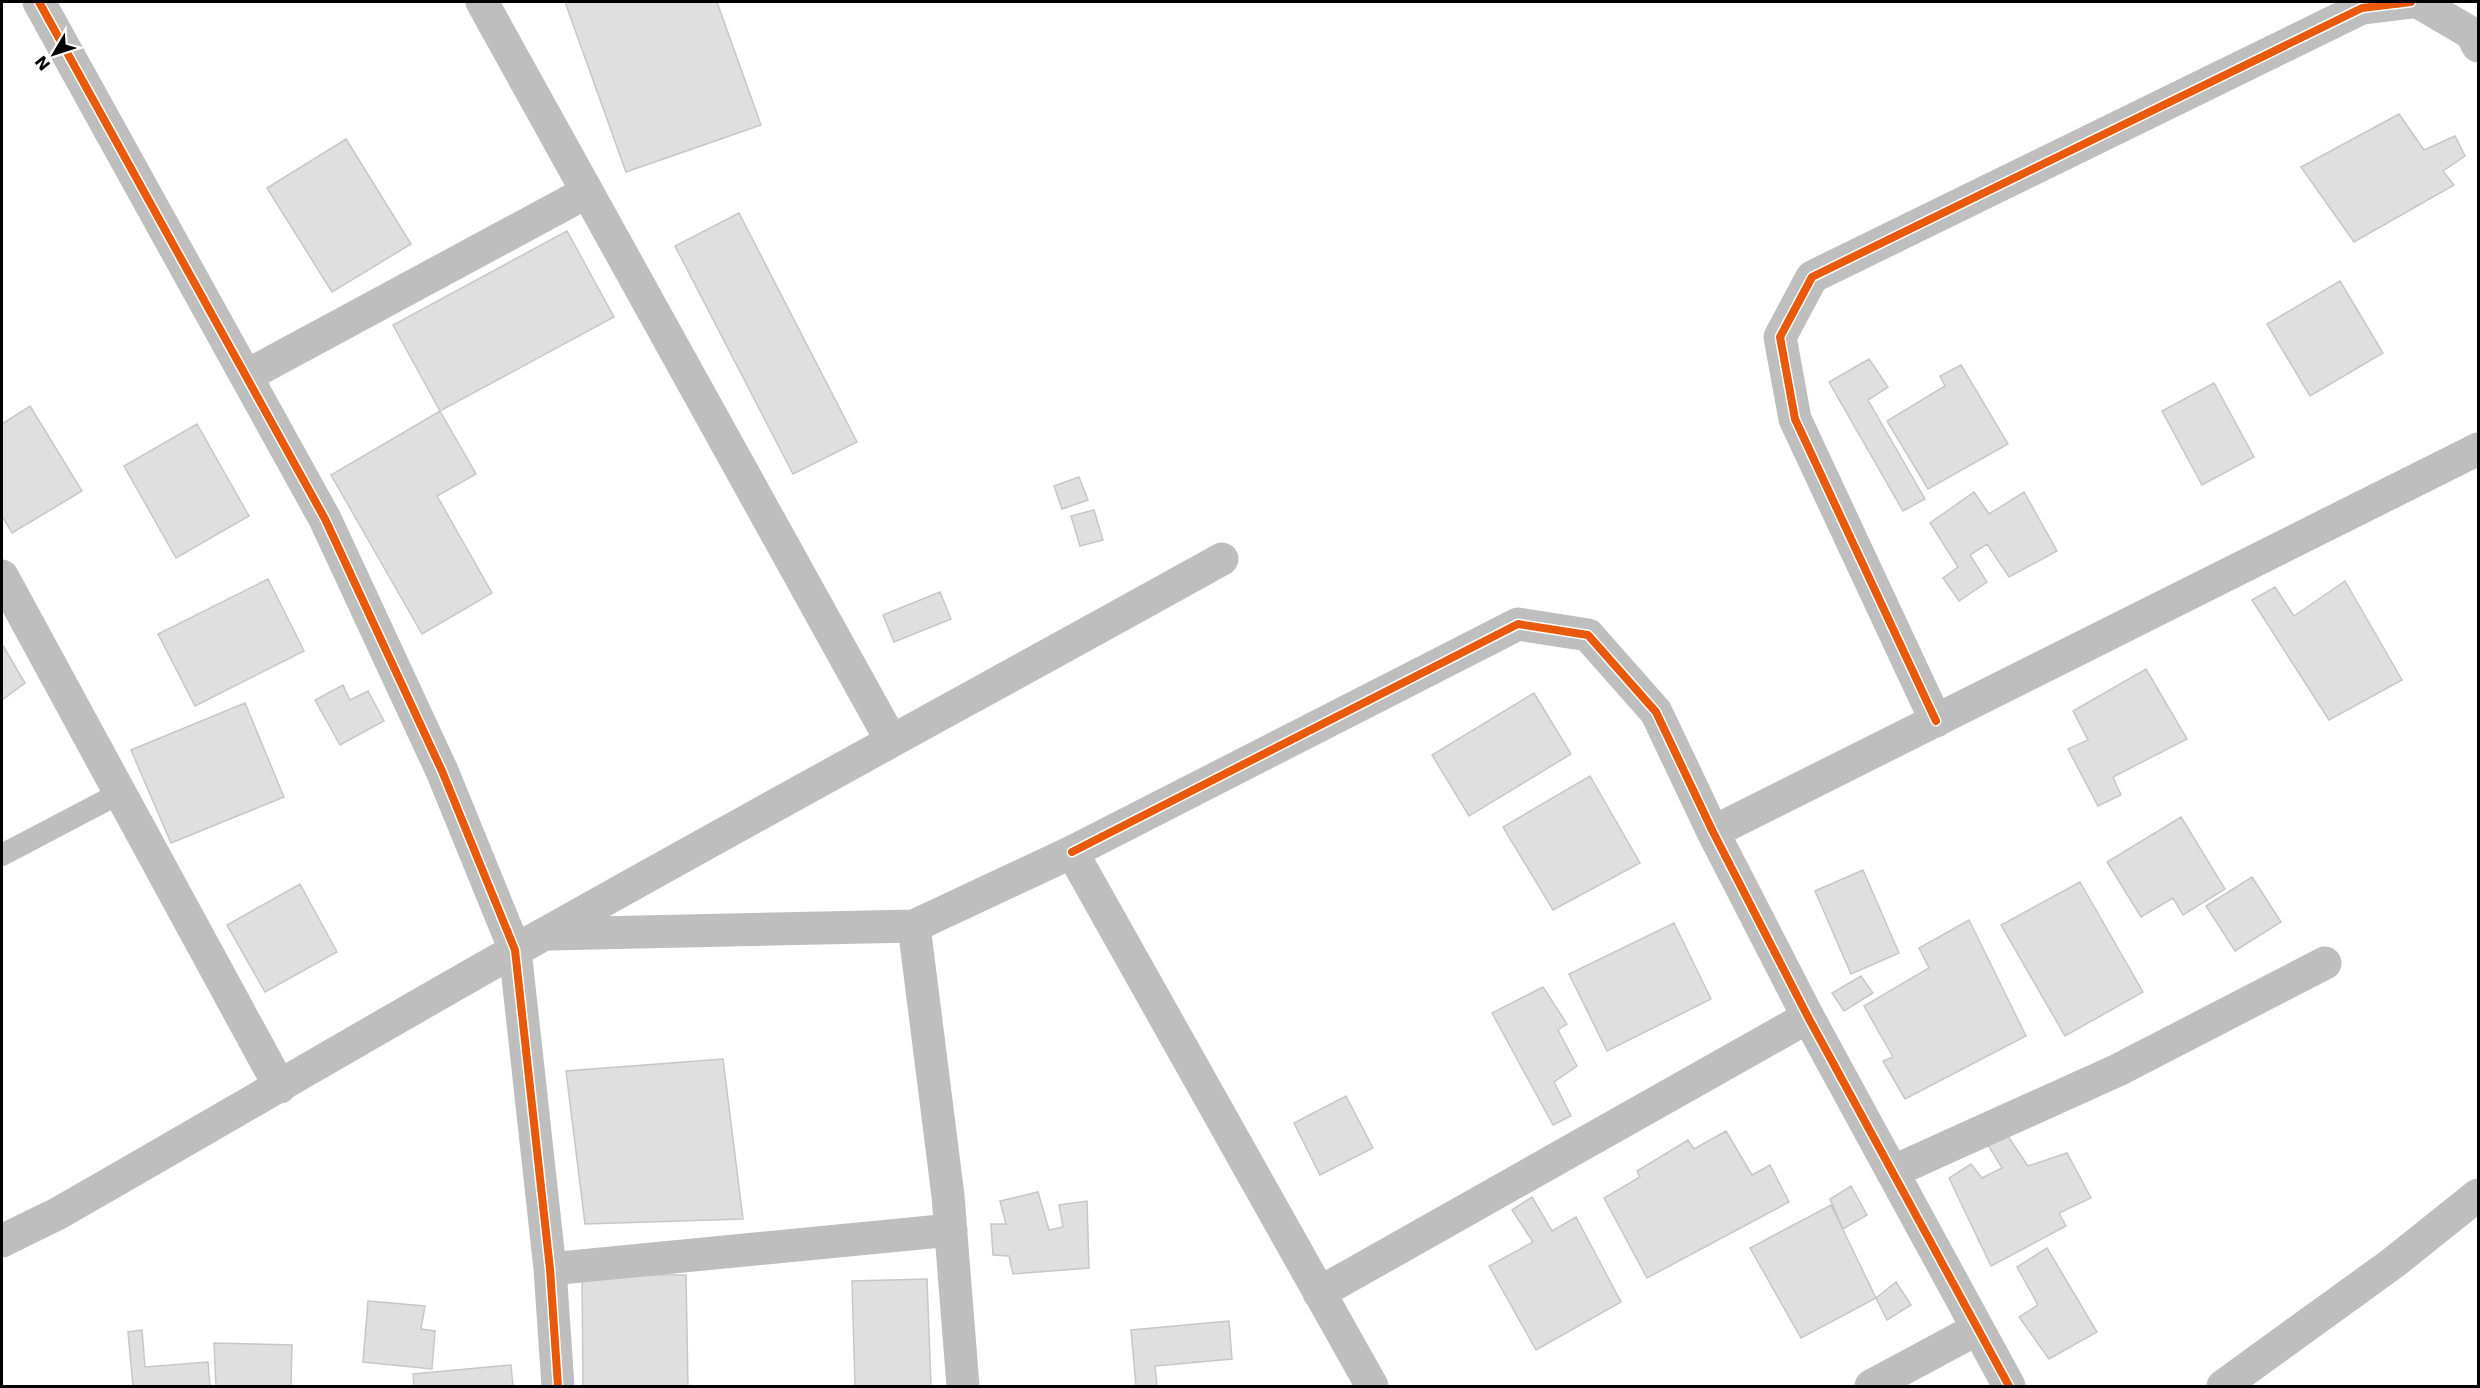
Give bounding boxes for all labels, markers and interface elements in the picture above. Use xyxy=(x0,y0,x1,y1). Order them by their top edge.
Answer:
north arrow xyxy=(24,24,84,84)
text: N xyxy=(31,52,54,74)

